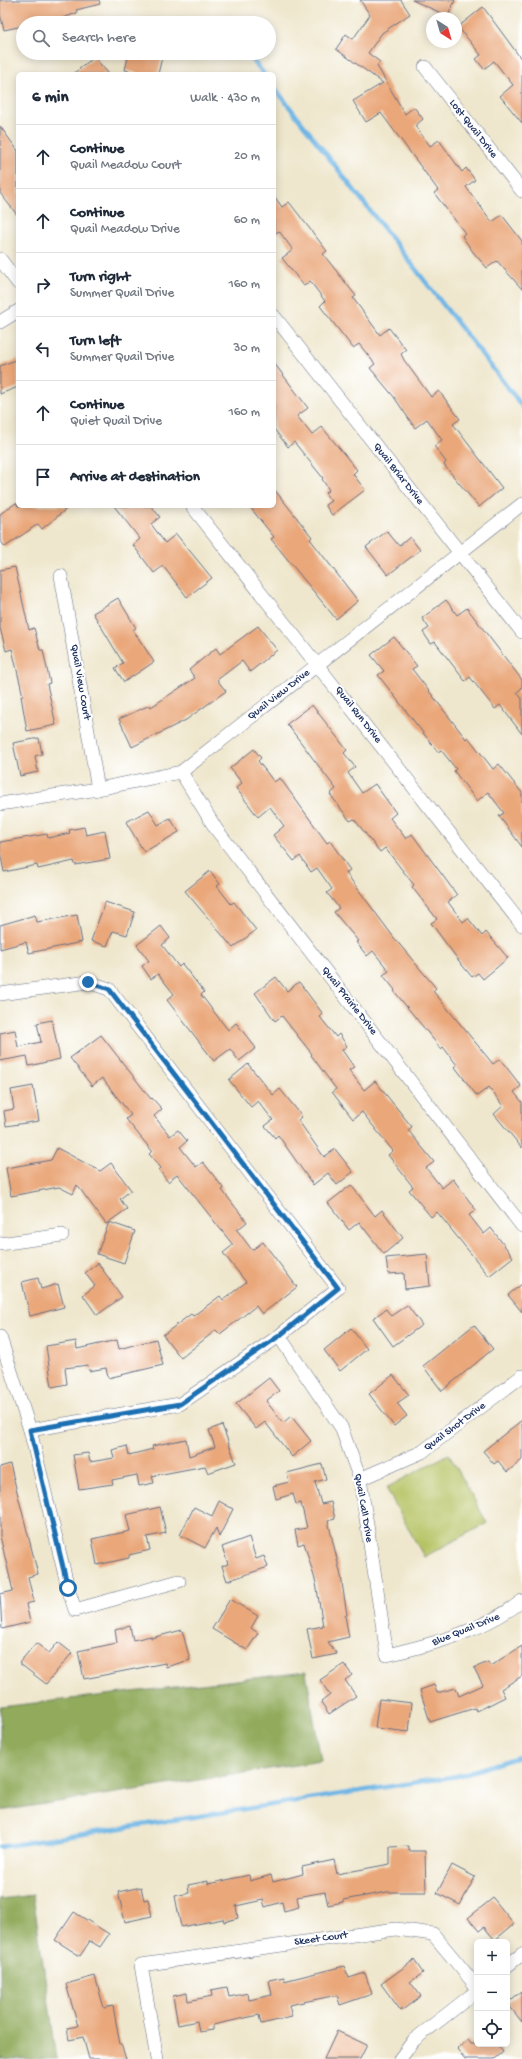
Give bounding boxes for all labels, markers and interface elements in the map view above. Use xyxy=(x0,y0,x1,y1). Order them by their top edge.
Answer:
north arrow xyxy=(426,12,462,48)
search box xyxy=(16,16,276,60)
icon: search xyxy=(30,27,52,49)
text: Search here xyxy=(62,29,136,47)
text: 6 min xyxy=(32,88,68,108)
text: Walk · 430 m xyxy=(190,91,260,106)
street label: Lost Quail Drive xyxy=(446,97,500,161)
text: Continue xyxy=(70,140,124,158)
icon: ahead xyxy=(32,146,54,168)
text: 20 m xyxy=(234,149,260,164)
text: Quail Meadow Court xyxy=(70,158,181,173)
text: Continue xyxy=(70,204,124,222)
icon: ahead xyxy=(32,210,54,232)
text: 60 m xyxy=(234,213,260,228)
text: Quail Meadow Drive xyxy=(70,222,180,237)
text: Turn right xyxy=(70,268,130,286)
icon: right xyxy=(32,274,54,296)
text: 160 m xyxy=(228,277,260,292)
text: Summer Quail Drive xyxy=(70,286,174,301)
text: Turn left xyxy=(70,332,121,350)
icon: left xyxy=(32,338,54,360)
text: 30 m xyxy=(234,341,260,356)
text: Summer Quail Drive xyxy=(70,350,174,365)
text: Continue xyxy=(70,396,124,414)
icon: ahead xyxy=(32,402,54,424)
text: 160 m xyxy=(228,405,260,420)
text: Quiet Quail Drive xyxy=(70,414,162,429)
street label: Quail Briar Drive xyxy=(370,441,426,507)
icon: arrive xyxy=(32,466,54,488)
text: Arrive at destination xyxy=(70,468,200,486)
street label: Quail View Court xyxy=(67,643,93,722)
street label: Quail View Drive xyxy=(246,667,313,723)
street label: Quail Run Drive xyxy=(332,684,384,746)
street label: Quail Prairie Drive xyxy=(319,965,379,1038)
route end xyxy=(79,973,97,991)
street label: Quail Shot Drive xyxy=(422,1400,488,1454)
street label: Quail Call Drive xyxy=(351,1473,375,1544)
route start xyxy=(59,1579,77,1597)
street label: Blue Quail Drive xyxy=(430,1611,502,1649)
street label: Skeet Court xyxy=(294,1929,350,1949)
map controls xyxy=(474,1939,510,2047)
button: + xyxy=(474,1939,510,1975)
button: − xyxy=(474,1975,510,2011)
button: locate xyxy=(474,2011,510,2047)

